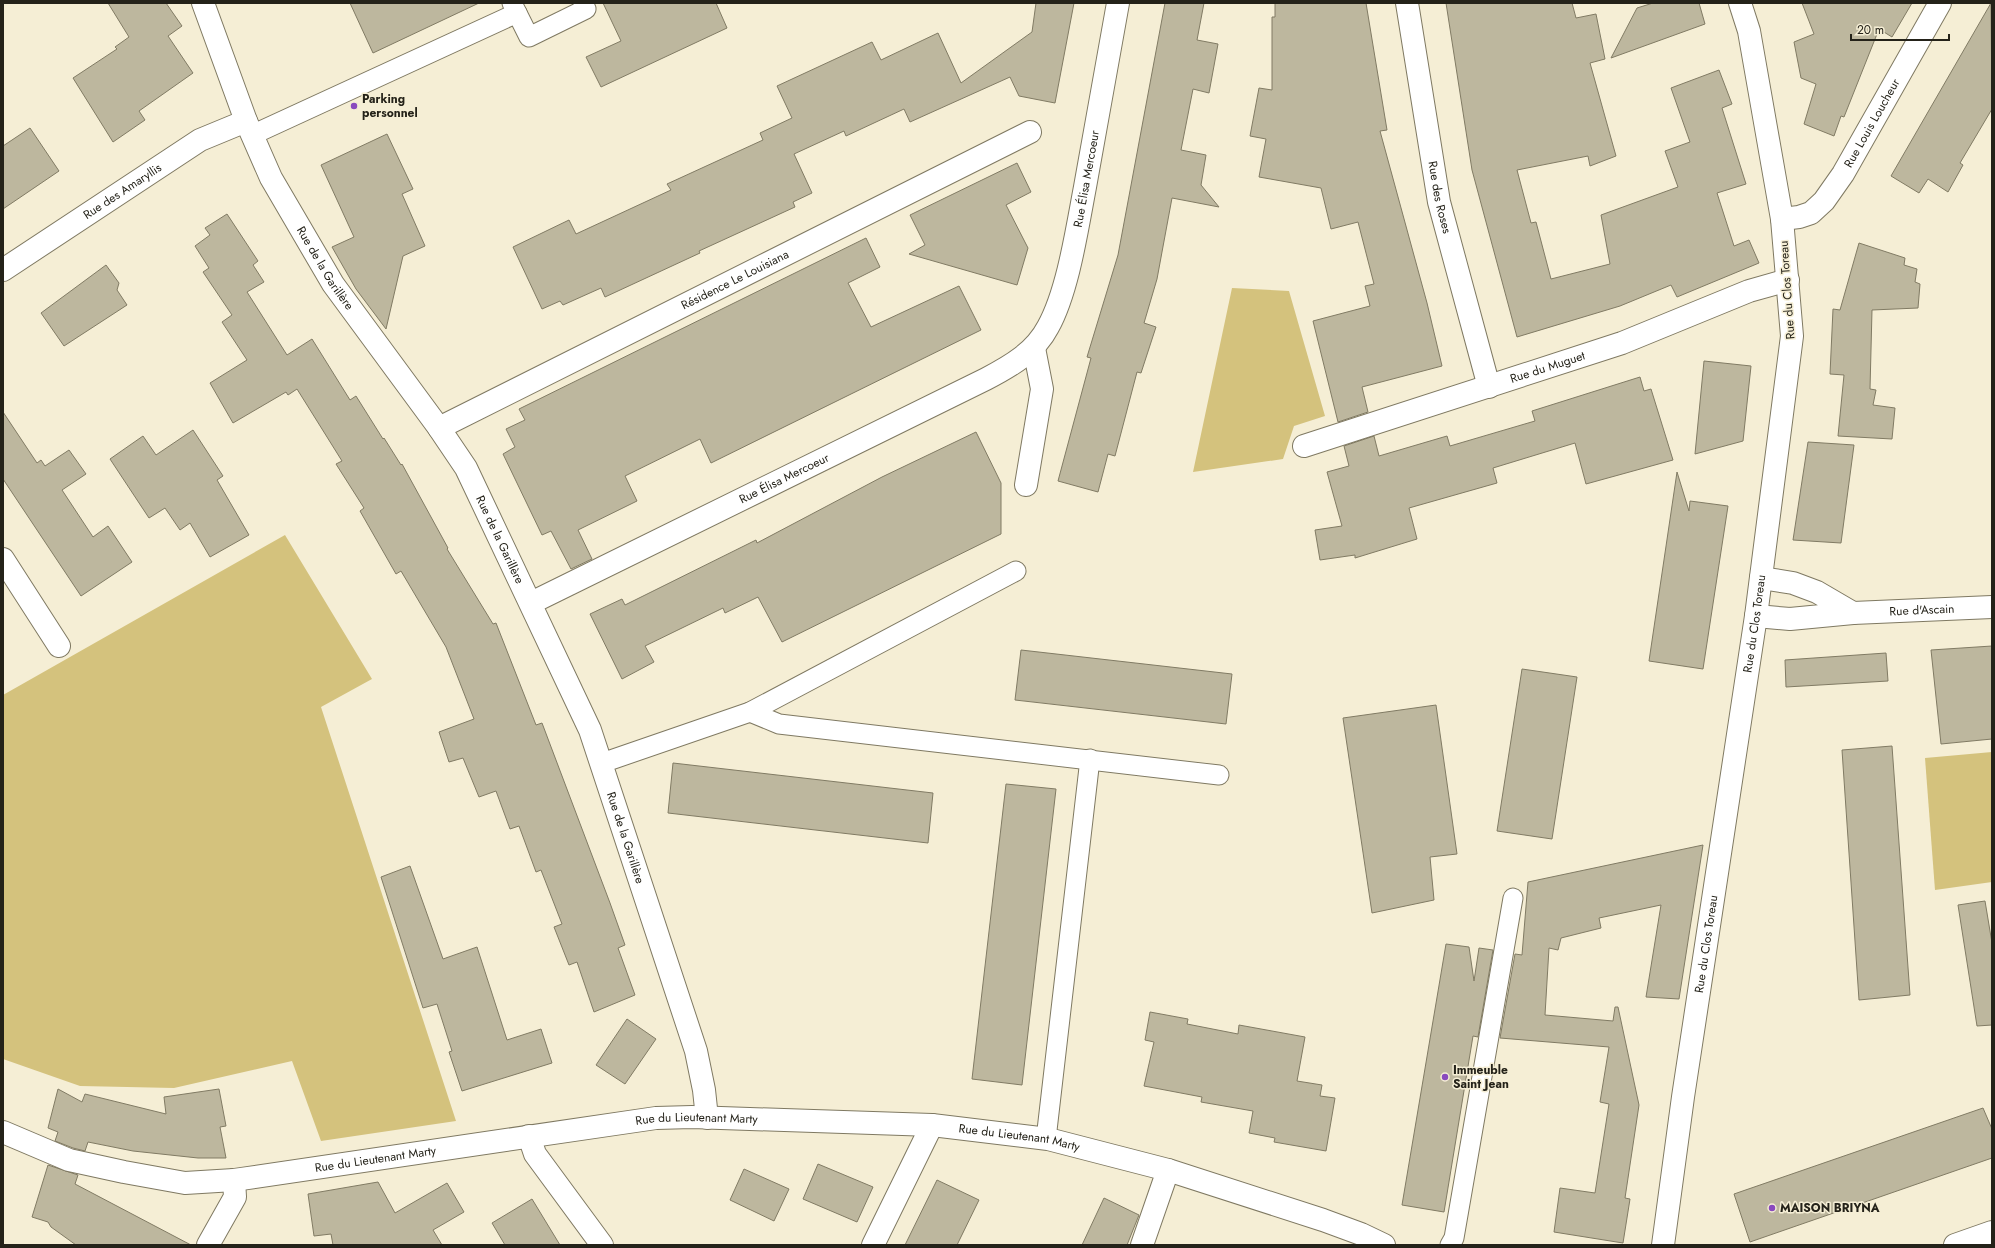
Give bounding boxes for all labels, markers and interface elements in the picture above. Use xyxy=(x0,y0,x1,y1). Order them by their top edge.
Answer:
scale bar xyxy=(1851,16,1949,42)
text: 20 m xyxy=(1857,21,1884,39)
street label: Rue Louis Loucheur xyxy=(1839,75,1905,171)
place label: Parking personnel xyxy=(362,90,418,122)
marker: Parking personnel xyxy=(349,101,359,111)
street label: Rue Élisa Mercoeur xyxy=(1069,128,1104,229)
street label: Rue des Amaryllis xyxy=(80,159,165,224)
street label: Rue des Roses xyxy=(1424,160,1456,236)
street label: Rue de la Garillère xyxy=(292,223,358,314)
street label: Rue du Clos Toreau xyxy=(1775,240,1799,340)
street label: Résidence Le Louisiana xyxy=(678,245,792,314)
street label: Rue du Muguet xyxy=(1508,347,1587,388)
street label: Rue Élisa Mercoeur xyxy=(736,448,833,508)
street label: Rue de la Garillère xyxy=(471,493,529,587)
street label: Rue du Clos Toreau xyxy=(1739,574,1770,674)
street label: Rue d'Ascain xyxy=(1889,600,1955,620)
street label: Rue de la Garillère xyxy=(602,789,649,886)
street label: Rue du Clos Toreau xyxy=(1690,894,1723,994)
place label: Immeuble Saint Jean xyxy=(1453,1061,1509,1093)
marker: Immeuble Saint Jean xyxy=(1440,1072,1450,1082)
street label: Rue du Lieutenant Marty xyxy=(634,1108,759,1130)
street label: Rue du Lieutenant Marty xyxy=(958,1119,1083,1156)
street label: Rue du Lieutenant Marty xyxy=(314,1141,438,1177)
place label: MAISON BRIYNA xyxy=(1780,1199,1880,1217)
marker: MAISON BRIYNA xyxy=(1767,1203,1777,1213)

